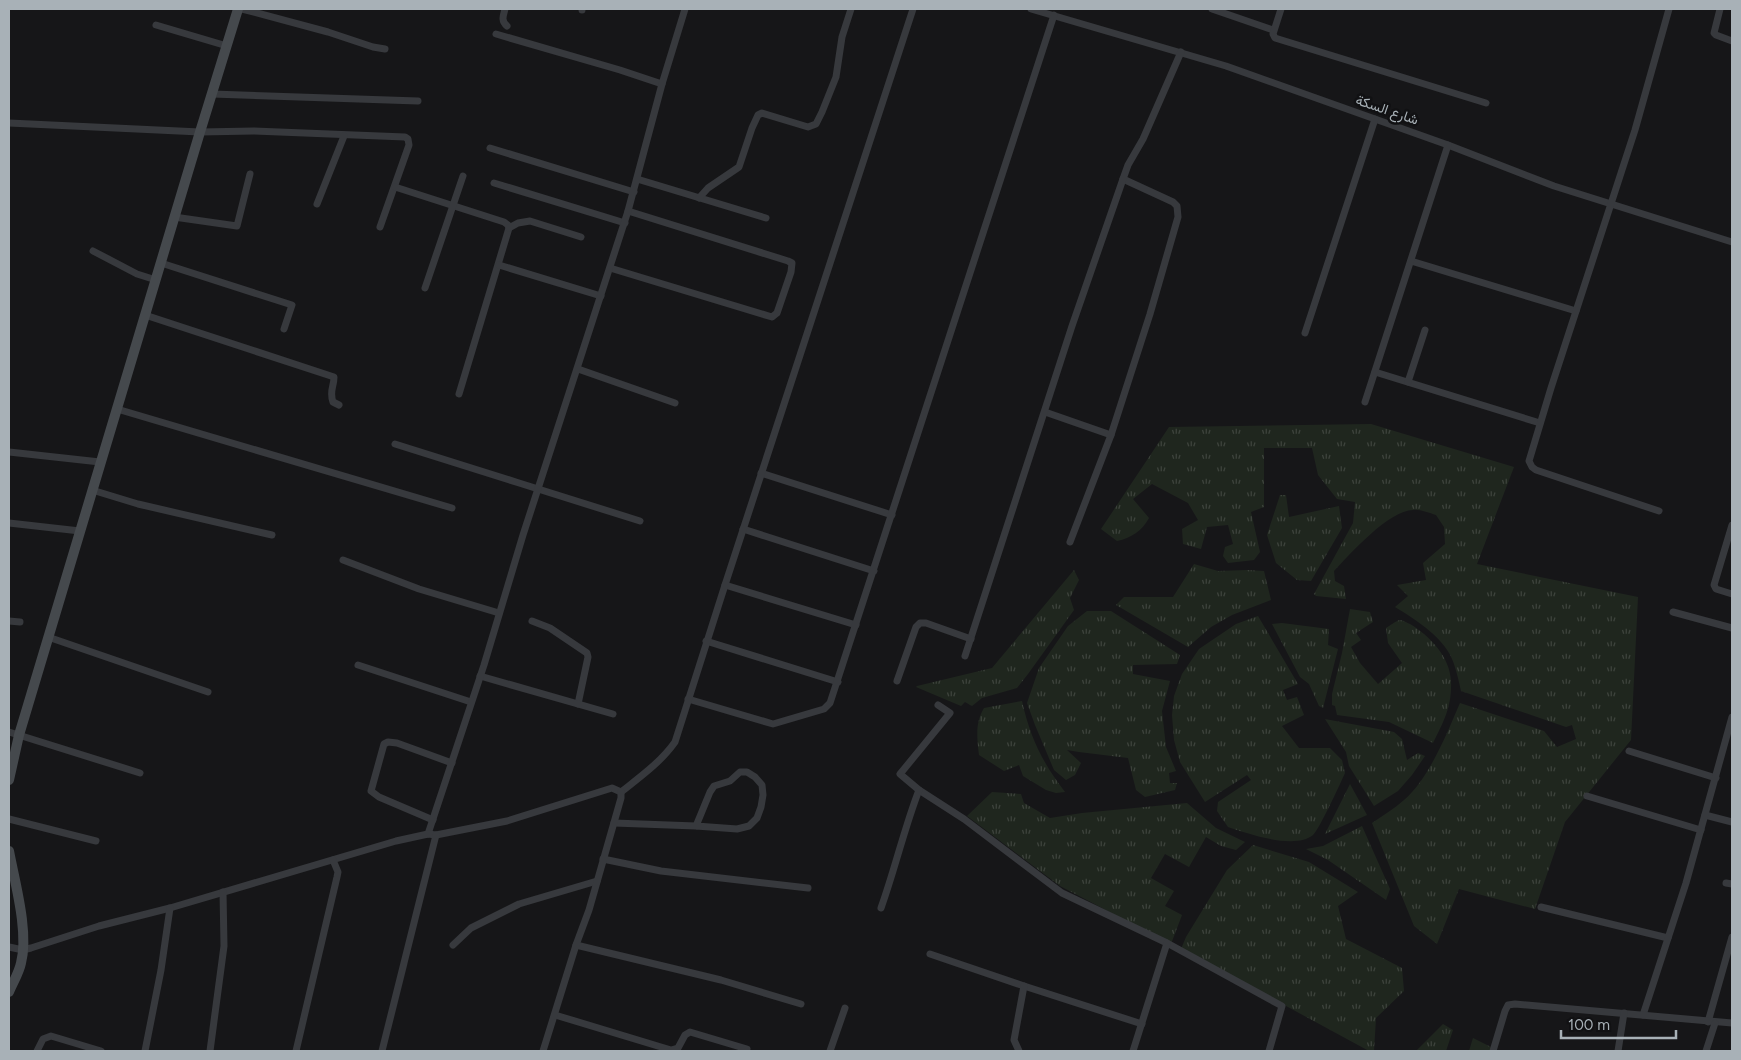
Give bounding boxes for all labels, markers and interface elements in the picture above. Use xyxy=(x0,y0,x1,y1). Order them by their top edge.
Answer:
street label: شارع السكة xyxy=(1353,91,1421,131)
scale bar xyxy=(1561,1008,1676,1040)
text: 100 m xyxy=(1568,1016,1610,1034)

